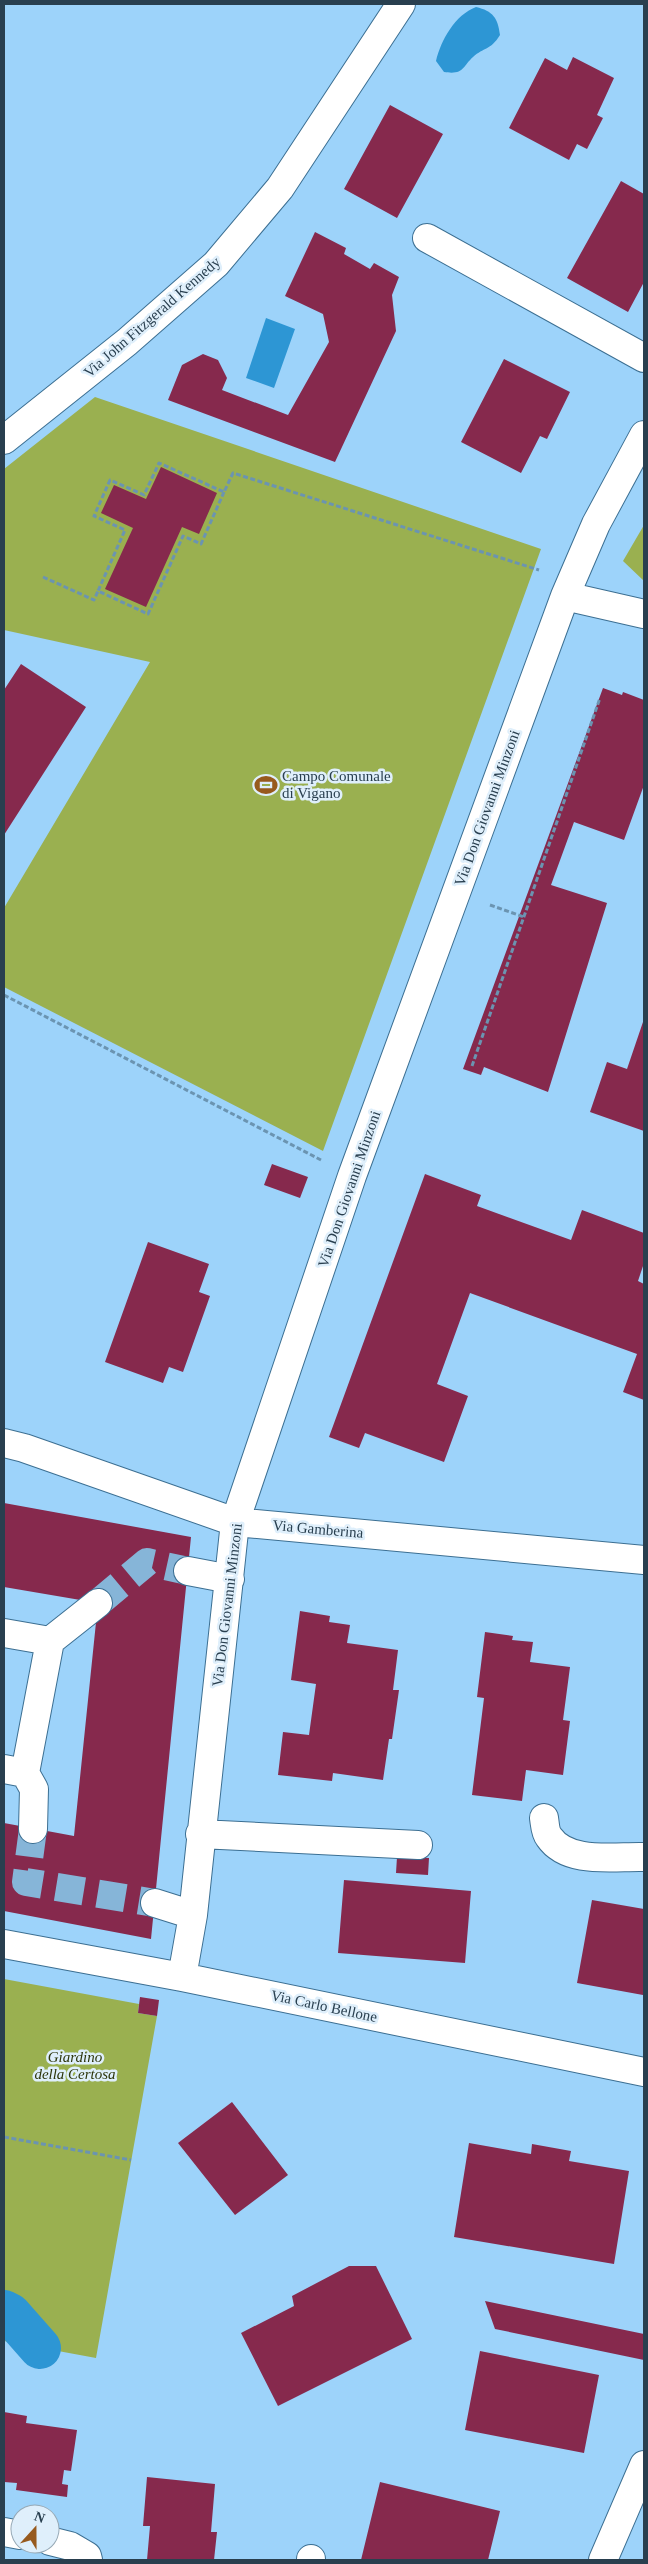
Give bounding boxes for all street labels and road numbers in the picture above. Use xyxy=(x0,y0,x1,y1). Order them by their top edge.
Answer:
street label: Via John Fitzgerald Kennedy xyxy=(81,253,224,381)
street label: Via Don Giovanni Minzoni xyxy=(451,728,523,888)
street label: Via Don Giovanni Minzoni xyxy=(315,1109,383,1269)
street label: Via Gamberina xyxy=(272,1517,364,1541)
street label: Via Don Giovanni Minzoni xyxy=(209,1522,245,1688)
street label: Via Carlo Bellone xyxy=(269,1987,379,2025)

